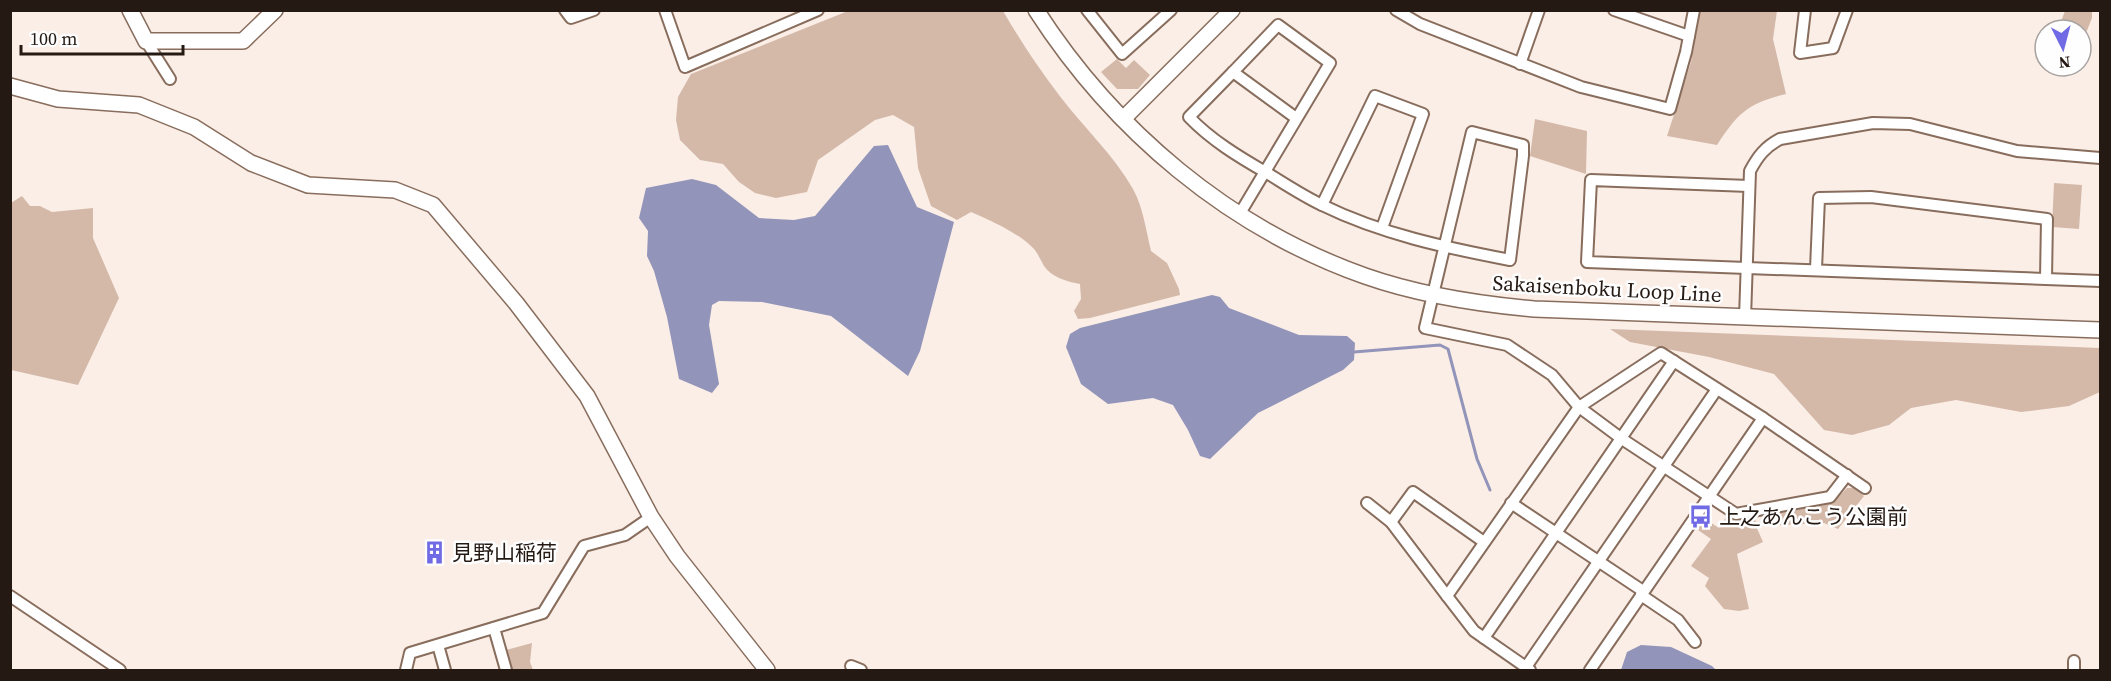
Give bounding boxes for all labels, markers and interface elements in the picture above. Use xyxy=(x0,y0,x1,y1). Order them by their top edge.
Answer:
scale bar xyxy=(21,18,183,56)
north arrow xyxy=(2033,18,2093,78)
text: 100 m xyxy=(30,26,77,51)
text: N xyxy=(2057,51,2072,75)
street label: Sakaisenboku Loop Line xyxy=(1492,268,1722,309)
place label: 上之あんこう公園前 xyxy=(1719,502,1908,531)
bus stop icon: 上之あんこう公園前 xyxy=(1688,504,1714,530)
place label: 見野山稲荷 xyxy=(452,538,557,567)
building icon: 見野山稲荷 xyxy=(421,540,447,566)

